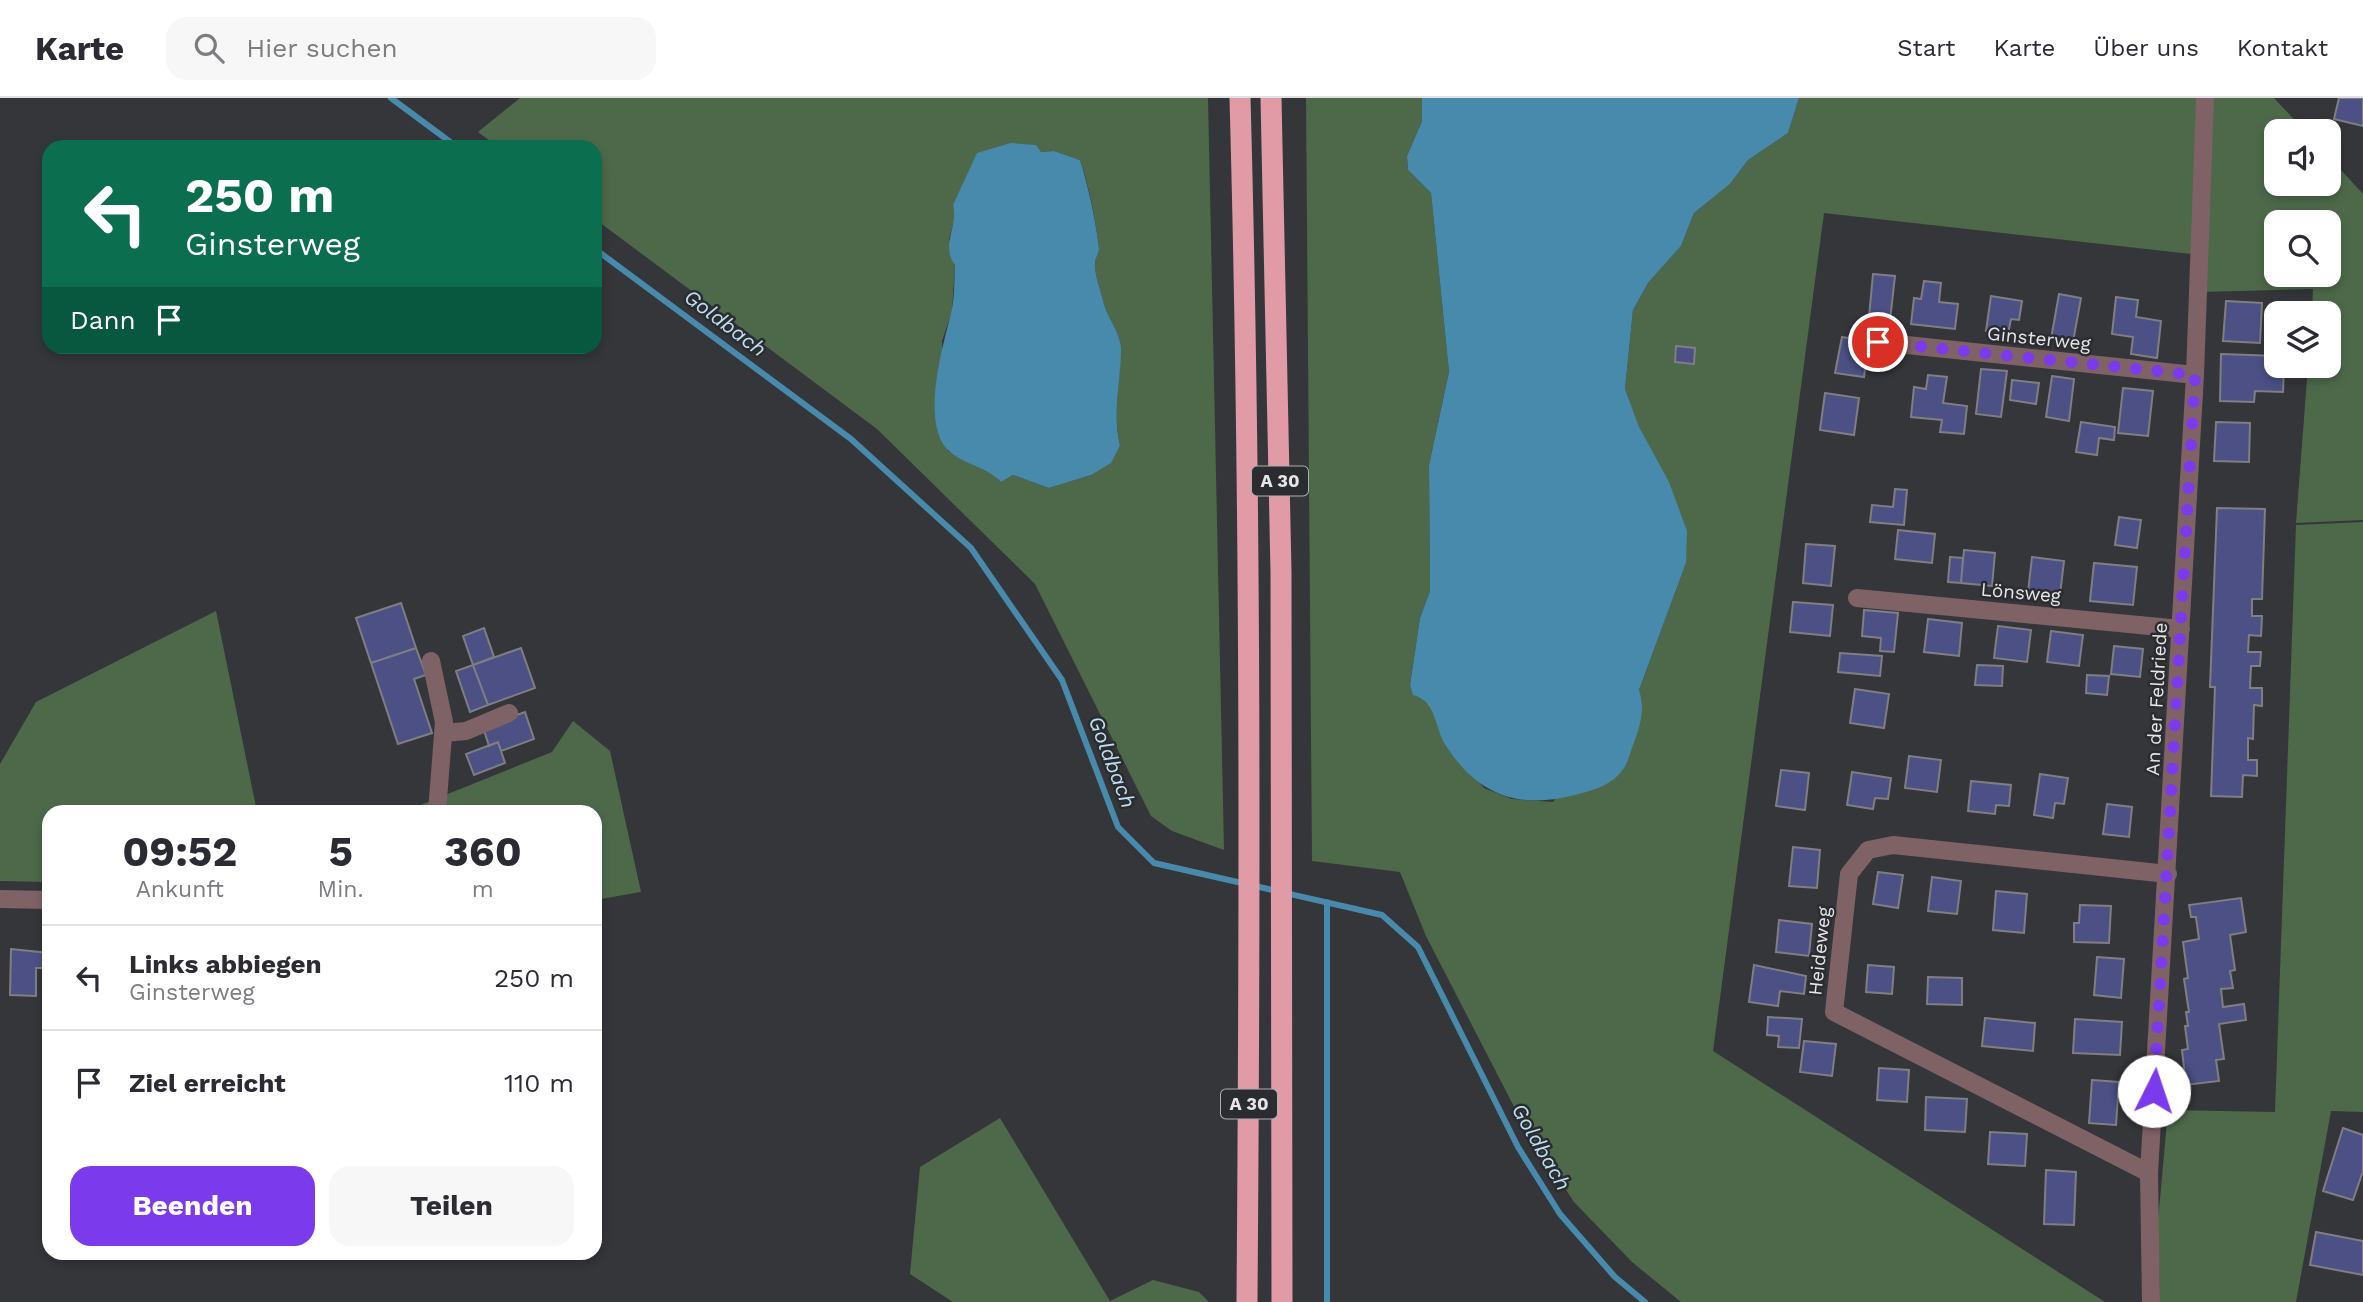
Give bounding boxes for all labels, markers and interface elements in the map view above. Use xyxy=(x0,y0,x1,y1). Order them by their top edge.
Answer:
search box xyxy=(166,17,656,80)
text: Karte xyxy=(35,29,124,68)
icon: search xyxy=(190,29,228,67)
text: Hier suchen xyxy=(246,33,398,63)
text: Start xyxy=(1897,34,1955,62)
text: Karte xyxy=(1993,34,2055,62)
text: Über uns xyxy=(2093,34,2199,62)
text: Kontakt xyxy=(2237,34,2328,62)
map controls xyxy=(2264,119,2341,378)
button: sound xyxy=(2264,119,2341,196)
text: 250 m xyxy=(185,166,334,224)
icon: left xyxy=(70,168,161,259)
button: search xyxy=(2264,210,2341,287)
text: Ginsterweg xyxy=(185,225,360,263)
water label: Goldbach xyxy=(679,284,771,362)
icon: arrive xyxy=(150,301,188,339)
button: layers xyxy=(2264,301,2341,378)
text: Dann xyxy=(70,305,136,335)
pin xyxy=(1848,312,1908,372)
street label: Ginsterweg xyxy=(1986,322,2093,355)
icon: arrive xyxy=(1859,323,1897,361)
road number: A 30 xyxy=(1252,466,1308,496)
street label: Lönsweg xyxy=(1980,578,2063,608)
street label: An der Feldriede xyxy=(2141,622,2172,776)
water label: Goldbach xyxy=(1084,712,1141,811)
text: 09:52 xyxy=(122,827,237,876)
text: 5 xyxy=(328,827,353,876)
text: 360 xyxy=(444,827,522,876)
text: Ankunft xyxy=(136,876,224,903)
text: Min. xyxy=(318,876,364,903)
text: m xyxy=(472,876,494,903)
street label: Heideweg xyxy=(1803,905,1836,997)
text: Links abbiegen xyxy=(129,949,322,979)
icon: left xyxy=(70,959,108,997)
text: 250 m xyxy=(494,963,574,993)
text: Ginsterweg xyxy=(129,979,255,1006)
position arrow xyxy=(2117,1054,2191,1128)
icon: arrive xyxy=(70,1064,108,1102)
text: Ziel erreicht xyxy=(129,1068,286,1098)
text: 110 m xyxy=(504,1068,574,1098)
road number: A 30 xyxy=(1221,1090,1277,1119)
water label: Goldbach xyxy=(1507,1099,1576,1195)
button: Beenden xyxy=(70,1166,315,1246)
button: Teilen xyxy=(329,1166,574,1246)

